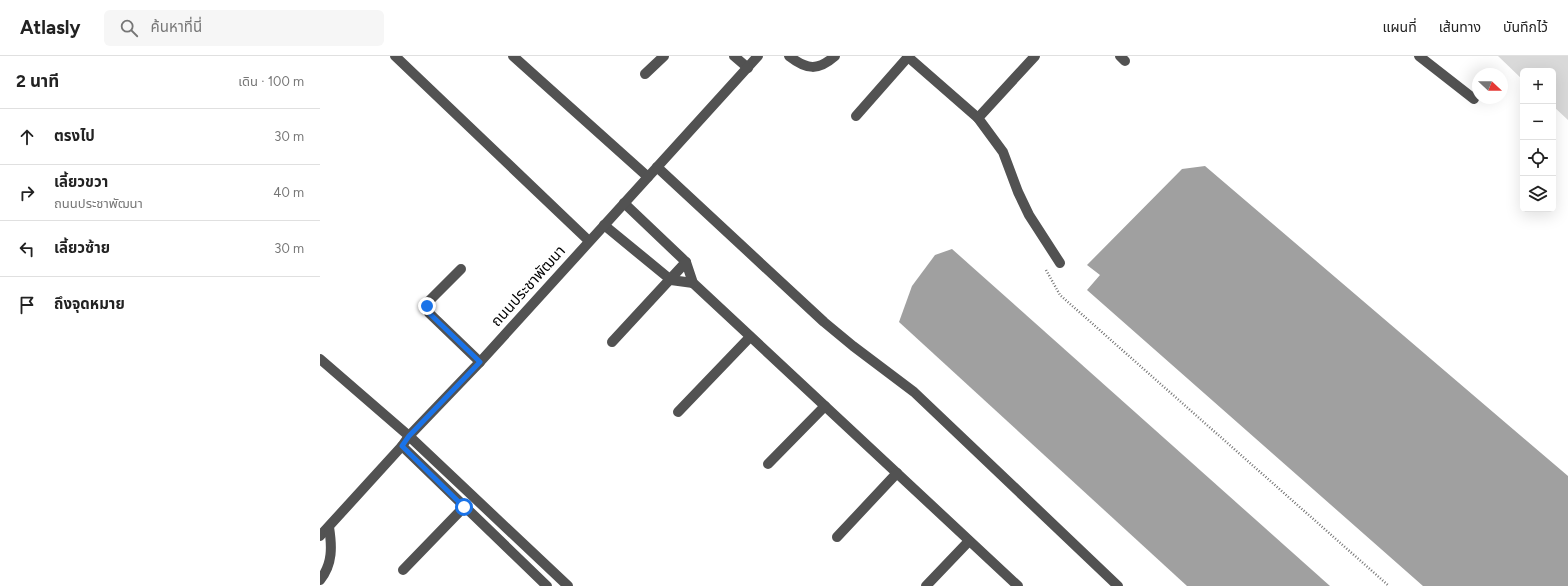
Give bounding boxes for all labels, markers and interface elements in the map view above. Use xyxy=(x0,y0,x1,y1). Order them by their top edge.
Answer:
search box xyxy=(104,10,384,46)
text: Atlasly xyxy=(20,16,80,39)
icon: search xyxy=(118,17,140,39)
text: ค้นหาที่นี่ xyxy=(150,18,202,36)
text: แผนที่ xyxy=(1383,19,1417,36)
text: เส้นทาง xyxy=(1439,19,1481,36)
text: บันทึกไว้ xyxy=(1503,19,1548,36)
north arrow xyxy=(1472,68,1508,104)
map controls xyxy=(1520,68,1556,212)
button: + xyxy=(1520,68,1556,104)
text: 2 นาที xyxy=(16,71,59,91)
text: เดิน · 100 m xyxy=(238,74,304,89)
button: − xyxy=(1520,104,1556,140)
icon: ahead xyxy=(16,126,38,148)
text: ตรงไป xyxy=(54,127,95,145)
text: 30 m xyxy=(274,129,304,144)
button: locate xyxy=(1520,140,1556,176)
text: เลี้ยวขวา xyxy=(54,173,108,191)
button: layers xyxy=(1520,176,1556,212)
icon: right xyxy=(16,182,38,204)
text: 40 m xyxy=(273,185,304,200)
text: ถนนประชาพัฒนา xyxy=(54,196,143,211)
icon: left xyxy=(16,238,38,260)
text: เลี้ยวซ้าย xyxy=(54,239,110,257)
text: 30 m xyxy=(274,241,304,256)
street label: ถนนประชาพัฒนา xyxy=(487,242,569,330)
icon: arrive xyxy=(16,294,38,316)
text: ถึงจุดหมาย xyxy=(54,295,125,313)
route end xyxy=(418,297,436,315)
route start xyxy=(455,498,473,516)

